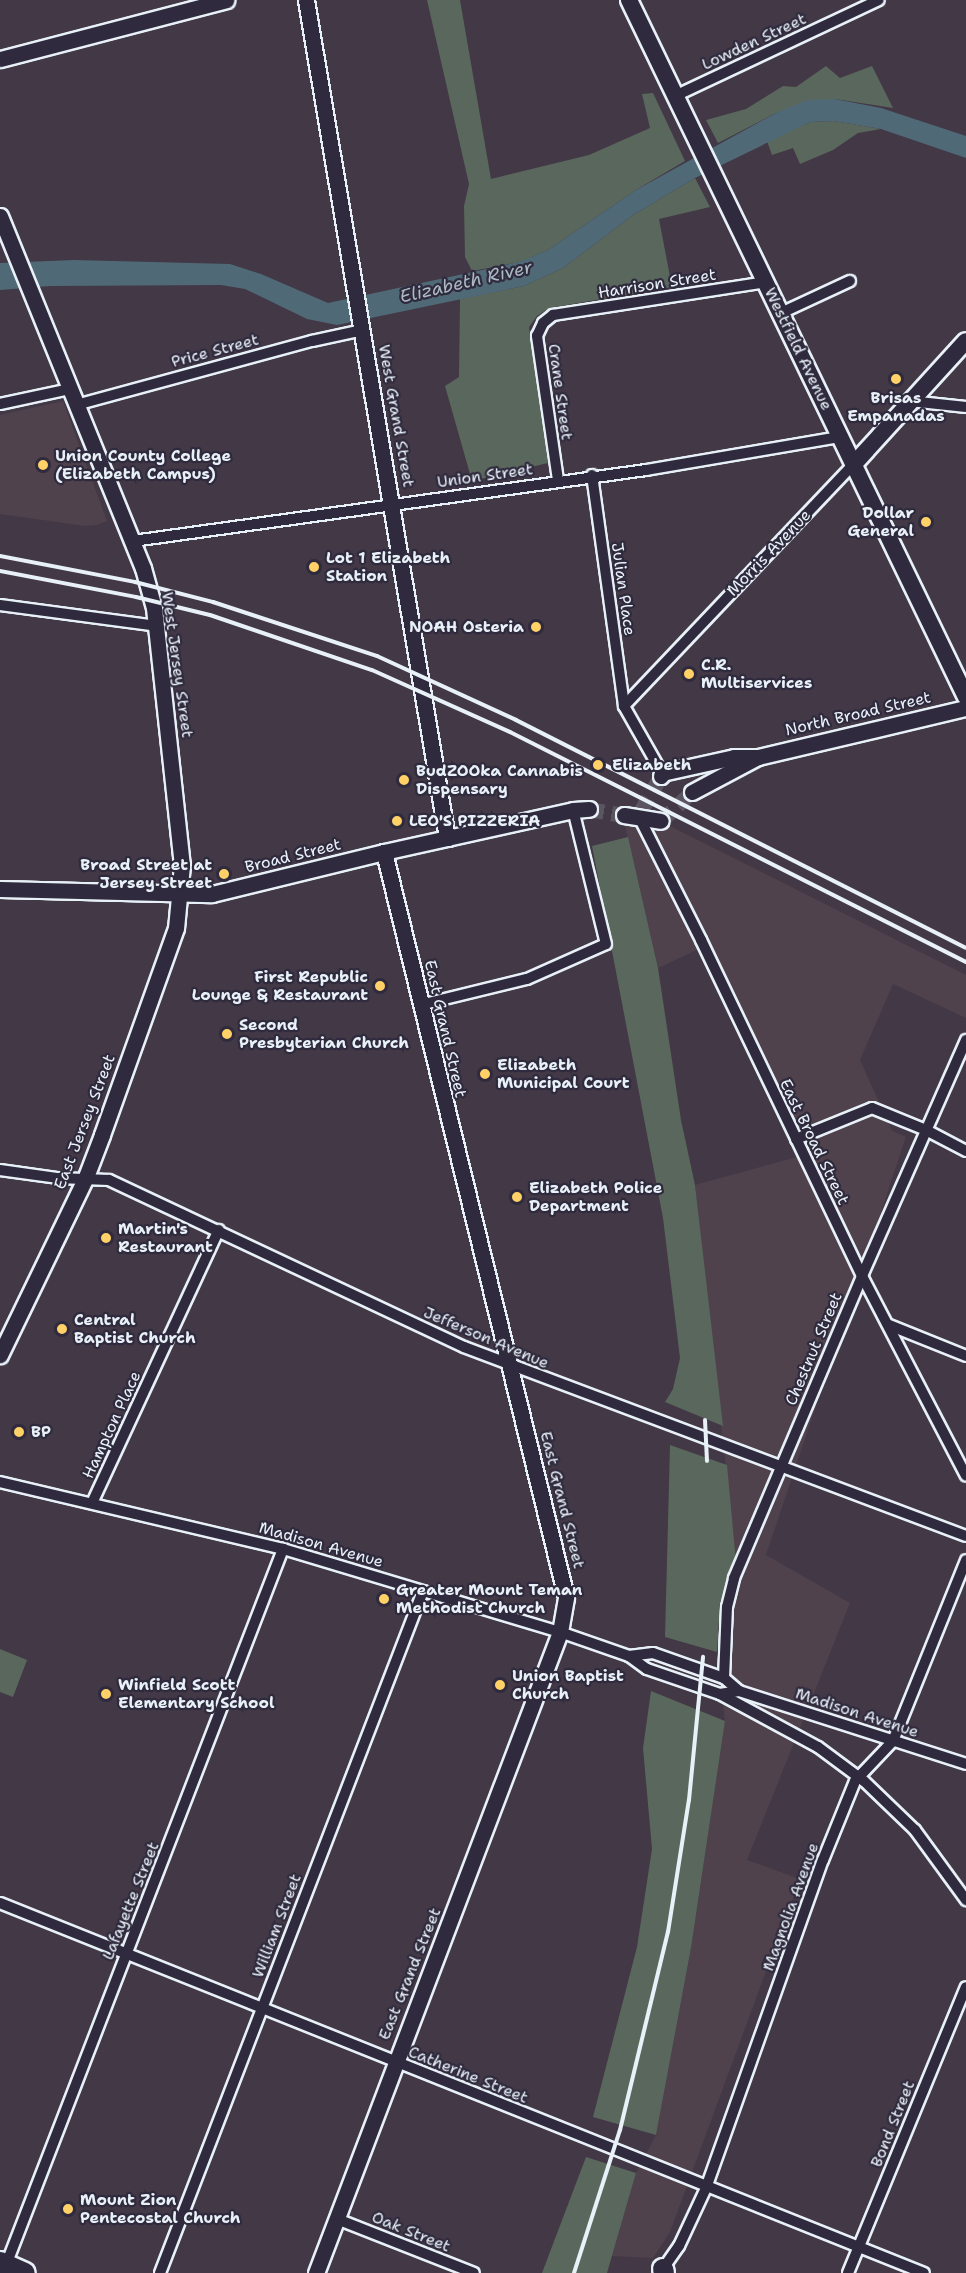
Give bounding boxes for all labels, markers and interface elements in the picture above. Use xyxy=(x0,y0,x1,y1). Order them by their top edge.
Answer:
street label: Lowden Street xyxy=(699,9,809,75)
water label: Elizabeth River xyxy=(398,256,534,308)
street label: Harrison Street xyxy=(597,265,717,303)
street label: Westfield Avenue xyxy=(760,285,836,413)
street label: Price Street xyxy=(169,330,261,372)
street label: West Grand Street xyxy=(374,343,418,489)
street label: Crane Street xyxy=(544,343,576,441)
marker: Brisas Empanadas xyxy=(889,372,903,386)
place label: Brisas Empanadas xyxy=(847,388,945,426)
place label: Union County College (Elizabeth Campus) xyxy=(55,446,231,484)
marker: Union County College (Elizabeth Campus) xyxy=(36,458,50,472)
street label: Union Street xyxy=(436,460,534,492)
place label: Dollar General xyxy=(847,503,914,541)
street label: Morris Avenue xyxy=(723,506,815,600)
marker: Dollar General xyxy=(919,515,933,529)
street label: Julian Place xyxy=(607,541,639,637)
place label: Lot 1 Elizabeth Station xyxy=(326,548,450,586)
marker: Lot 1 Elizabeth Station xyxy=(307,560,321,574)
street label: West Jersey Street xyxy=(157,591,197,739)
place label: NOAH Osteria xyxy=(409,617,524,637)
marker: NOAH Osteria xyxy=(529,620,543,634)
place label: C.R. Multiservices xyxy=(701,655,812,693)
marker: C.R. Multiservices xyxy=(682,667,696,681)
street label: North Broad Street xyxy=(783,688,933,740)
place label: Elizabeth xyxy=(612,755,691,775)
marker: Elizabeth xyxy=(589,756,607,774)
place label: BudZOOka Cannabis Dispensary xyxy=(416,761,583,799)
marker: BudZOOka Cannabis Dispensary xyxy=(397,773,411,787)
place label: LEO'S PIZZERIA xyxy=(409,811,540,831)
marker: LEO'S PIZZERIA xyxy=(390,814,404,828)
street label: Broad Street xyxy=(243,835,343,877)
place label: Broad Street at Jersey Street xyxy=(80,855,212,893)
marker: Broad Street at Jersey Street xyxy=(217,867,231,881)
street label: East Grand Street xyxy=(420,958,470,1100)
place label: First Republic Lounge & Restaurant xyxy=(192,967,368,1005)
marker: First Republic Lounge & Restaurant xyxy=(373,979,387,993)
place label: Second Presbyterian Church xyxy=(239,1015,409,1053)
marker: Second Presbyterian Church xyxy=(220,1027,234,1041)
street label: East Jersey Street xyxy=(50,1052,120,1192)
place label: Elizabeth Municipal Court xyxy=(497,1055,630,1093)
marker: Elizabeth Municipal Court xyxy=(478,1067,492,1081)
street label: East Broad Street xyxy=(775,1076,853,1208)
place label: Elizabeth Police Department xyxy=(529,1178,662,1216)
marker: Elizabeth Police Department xyxy=(510,1190,524,1204)
place label: Martin's Restaurant xyxy=(118,1219,213,1257)
marker: Martin's Restaurant xyxy=(99,1231,113,1245)
street label: Chestnut Street xyxy=(782,1290,846,1408)
street label: Jefferson Avenue xyxy=(420,1303,552,1373)
place label: Central Baptist Church xyxy=(74,1310,196,1348)
marker: Central Baptist Church xyxy=(55,1322,69,1336)
street label: Hampton Place xyxy=(79,1368,145,1482)
place label: BP xyxy=(31,1422,51,1442)
marker: BP xyxy=(12,1425,26,1439)
street label: East Grand Street xyxy=(536,1429,588,1571)
street label: Madison Avenue xyxy=(257,1518,385,1572)
place label: Greater Mount Teman Methodist Church xyxy=(396,1580,582,1618)
marker: Greater Mount Teman Methodist Church xyxy=(377,1592,391,1606)
place label: Union Baptist Church xyxy=(512,1666,624,1704)
place label: Winfield Scott Elementary School xyxy=(118,1675,274,1713)
marker: Union Baptist Church xyxy=(493,1678,507,1692)
street label: Madison Avenue xyxy=(793,1684,921,1742)
marker: Winfield Scott Elementary School xyxy=(99,1687,113,1701)
street label: Lafayette Street xyxy=(99,1839,163,1963)
street label: Magnolia Avenue xyxy=(759,1840,823,1974)
street label: William Street xyxy=(248,1871,306,1981)
street label: East Grand Street xyxy=(375,1905,445,2043)
street label: Catherine Street xyxy=(405,2042,531,2108)
street label: Bond Street xyxy=(867,2078,919,2170)
place label: Mount Zion Pentecostal Church xyxy=(80,2190,240,2228)
marker: Mount Zion Pentecostal Church xyxy=(61,2202,75,2216)
street label: Oak Street xyxy=(369,2208,453,2256)

